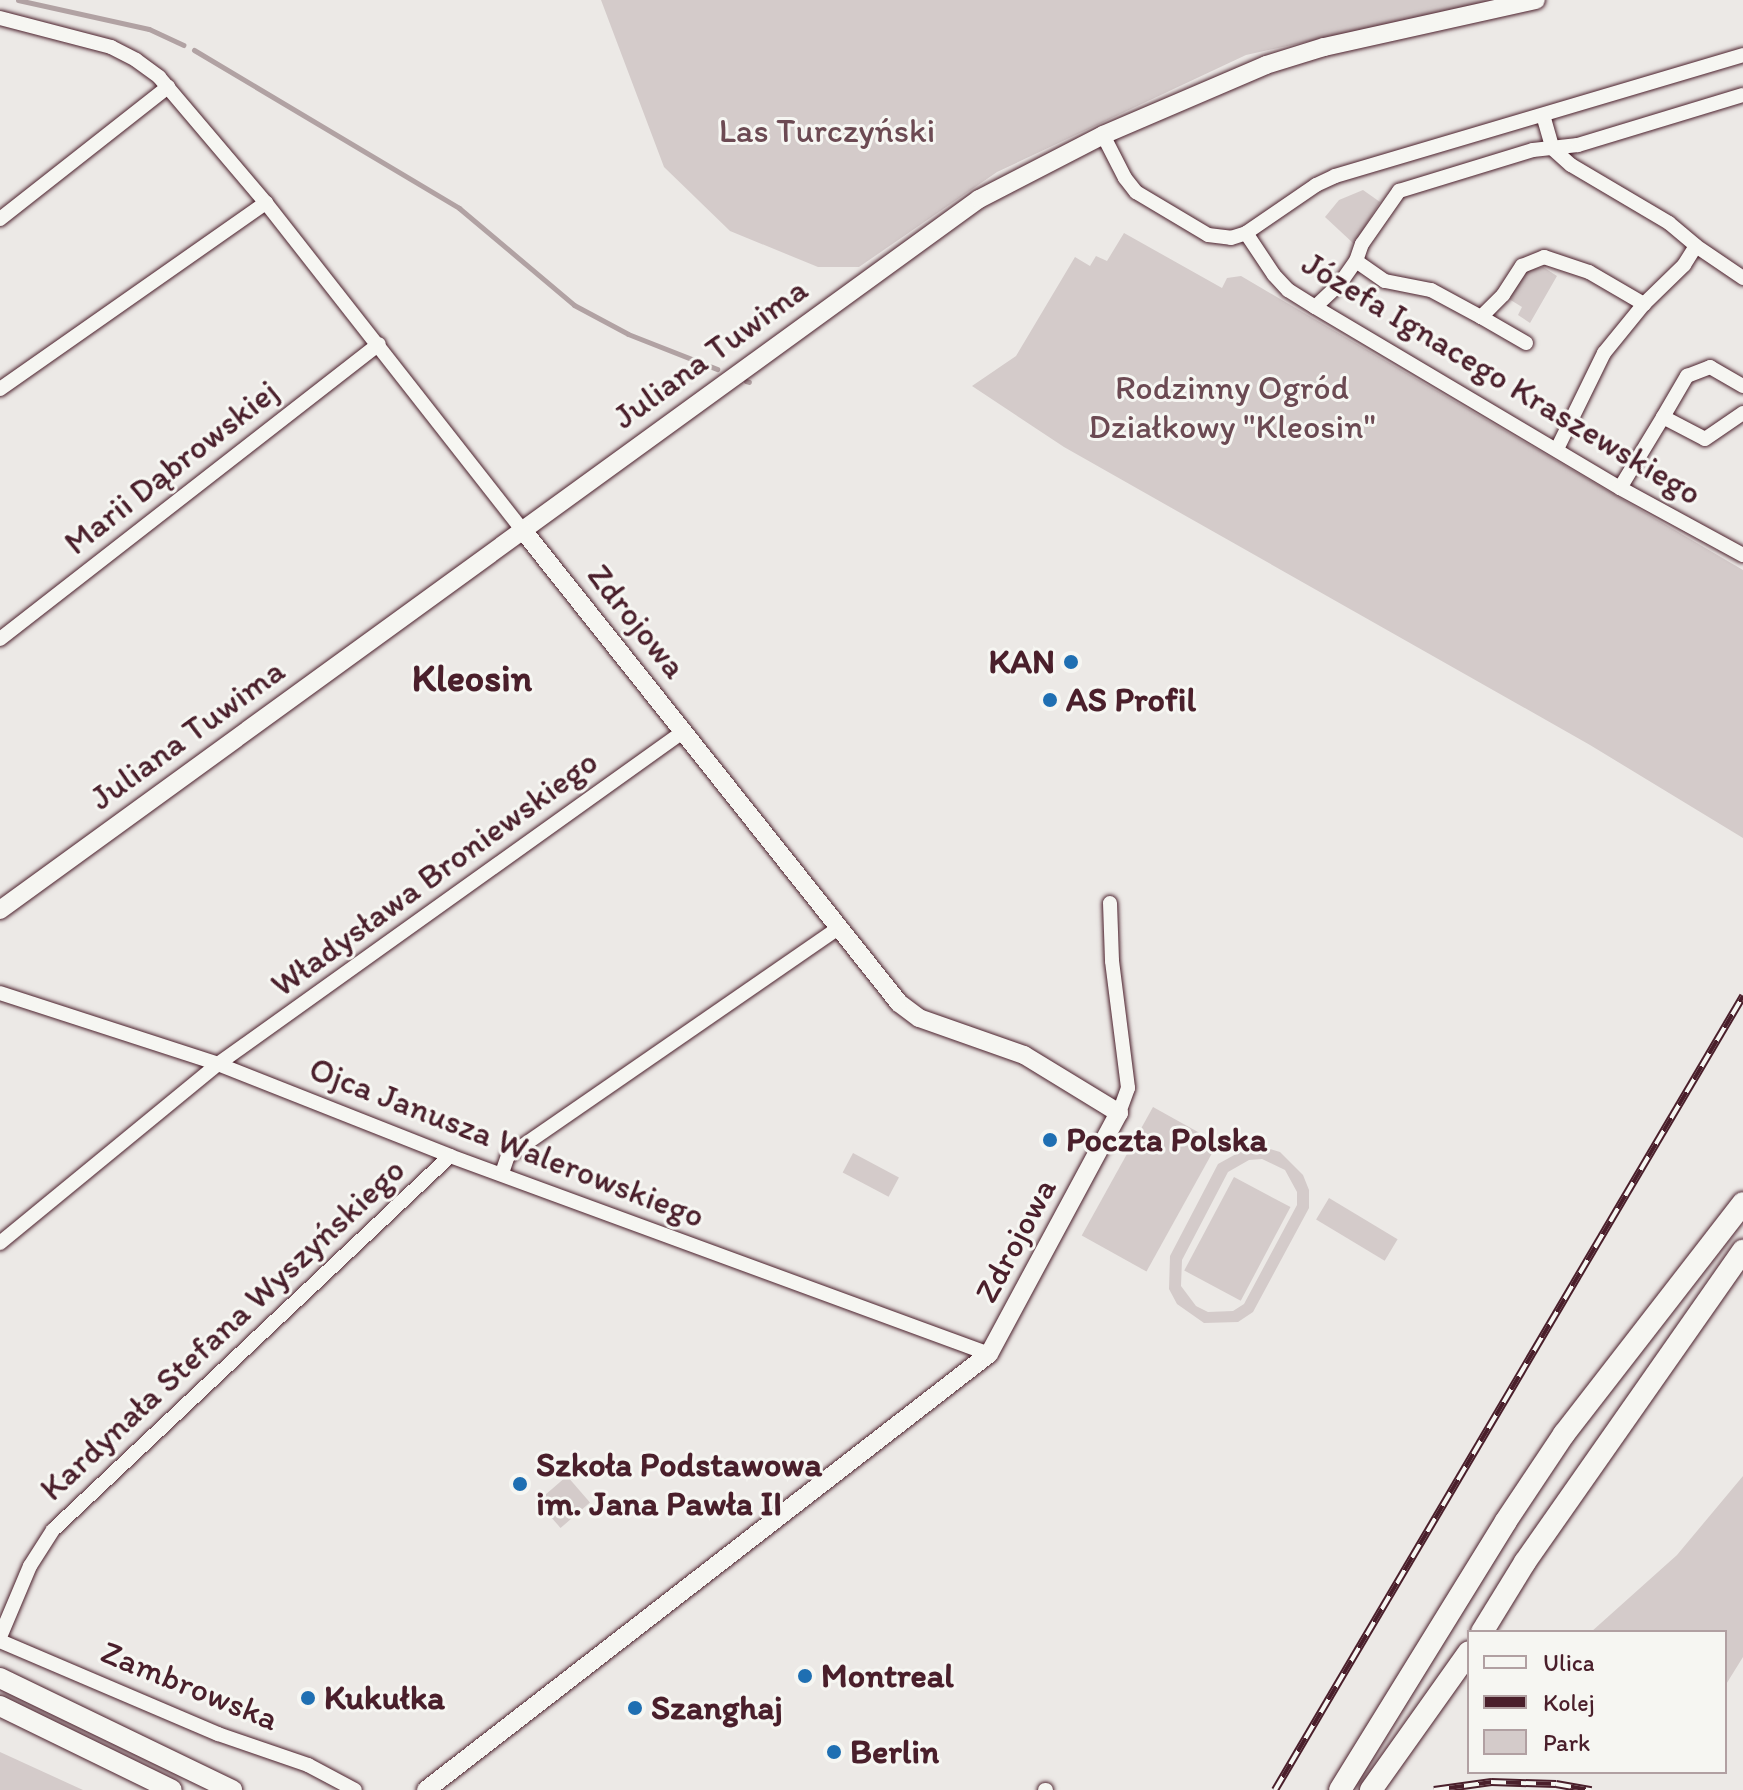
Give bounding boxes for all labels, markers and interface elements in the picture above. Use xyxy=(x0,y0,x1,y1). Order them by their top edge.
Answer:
park label: Las Turczyński xyxy=(720,111,934,151)
street label: Józefa Ignacego Kraszewskiego xyxy=(1295,243,1709,513)
street label: Juliana Tuwima xyxy=(606,270,814,436)
park label: Rodzinny Ogród Działkowy "Kleosin" xyxy=(1088,367,1376,446)
street label: Marii Dąbrowskiej xyxy=(56,371,286,563)
street label: Zdrojowa xyxy=(579,556,695,686)
place label: KAN xyxy=(989,642,1055,682)
street label: Juliana Tuwima xyxy=(83,651,291,817)
marker: KAN xyxy=(1062,653,1080,671)
district label: Kleosin xyxy=(412,656,532,702)
place label: AS Profil xyxy=(1066,680,1196,720)
marker: AS Profil xyxy=(1041,691,1059,709)
street label: Władysława Broniewskiego xyxy=(263,741,605,1005)
street label: Ojca Janusza Walerowskiego xyxy=(305,1048,709,1236)
place label: Poczta Polska xyxy=(1066,1120,1265,1160)
marker: Poczta Polska xyxy=(1041,1131,1059,1149)
street label: Kardynała Stefana Wyszyńskiego xyxy=(31,1149,413,1509)
street label: Zdrojowa xyxy=(965,1171,1065,1309)
place label: Szkoła Podstawowa im. Jana Pawła II xyxy=(536,1444,820,1524)
marker: Szkoła Podstawowa im. Jana Pawła II xyxy=(511,1475,529,1493)
legend xyxy=(1467,1630,1727,1774)
street label: Zambrowska xyxy=(95,1631,285,1739)
text: Ulica xyxy=(1543,1648,1595,1677)
place label: Montreal xyxy=(821,1656,954,1696)
marker: Montreal xyxy=(796,1667,814,1685)
place label: Kukułka xyxy=(324,1678,445,1718)
place label: Szanghaj xyxy=(651,1688,783,1728)
text: Kolej xyxy=(1543,1688,1595,1717)
marker: Kukułka xyxy=(299,1689,317,1707)
marker: Szanghaj xyxy=(626,1699,644,1717)
text: Park xyxy=(1543,1728,1590,1757)
place label: Berlin xyxy=(850,1732,939,1772)
marker: Berlin xyxy=(825,1743,843,1761)

